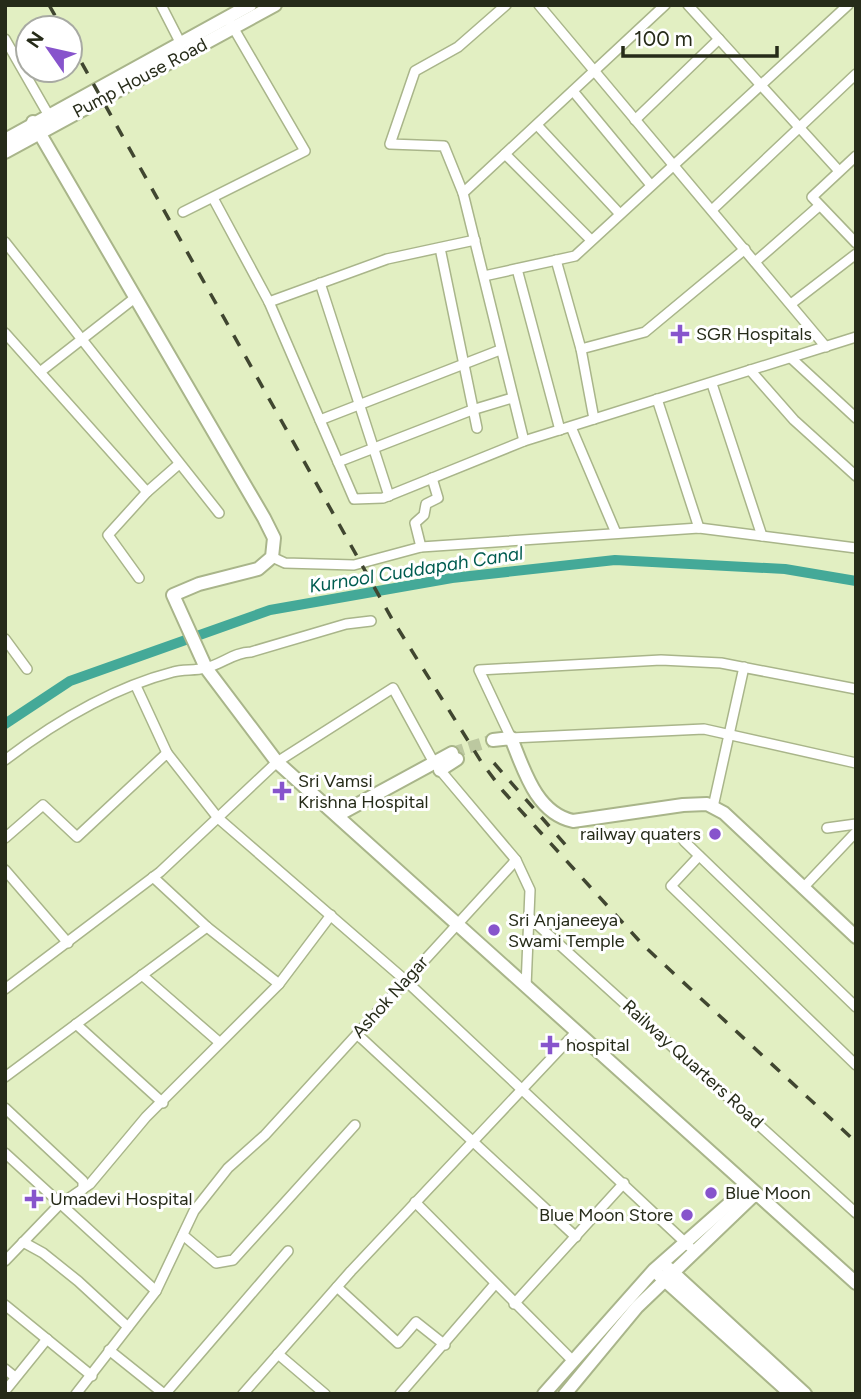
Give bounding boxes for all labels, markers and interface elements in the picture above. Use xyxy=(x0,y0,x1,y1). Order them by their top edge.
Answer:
north arrow xyxy=(14,14,84,84)
scale bar xyxy=(623,14,777,58)
text: 100 m xyxy=(634,26,693,51)
text: N xyxy=(22,27,49,52)
street label: Pump House Road xyxy=(69,33,211,123)
place label: SGR Hospitals xyxy=(696,323,812,345)
marker: SGR Hospitals xyxy=(670,324,690,344)
water label: Kurnool Cuddapah Canal xyxy=(307,541,526,598)
place label: Sri Vamsi Krishna Hospital xyxy=(298,770,428,813)
marker: Sri Vamsi Krishna Hospital xyxy=(272,781,292,801)
place label: railway quaters xyxy=(580,823,701,845)
marker: railway quaters xyxy=(707,826,723,842)
place label: Sri Anjaneeya Swami Temple xyxy=(508,909,625,952)
marker: Sri Anjaneeya Swami Temple xyxy=(486,922,502,938)
street label: Ashok Nagar xyxy=(347,951,433,1043)
street label: Railway Quarters Road xyxy=(618,995,768,1133)
place label: hospital xyxy=(566,1034,630,1056)
marker: hospital xyxy=(540,1035,560,1055)
place label: Blue Moon xyxy=(725,1182,810,1204)
marker: Blue Moon xyxy=(703,1185,719,1201)
place label: Umadevi Hospital xyxy=(50,1188,192,1210)
marker: Umadevi Hospital xyxy=(24,1189,44,1209)
place label: Blue Moon Store xyxy=(539,1204,673,1226)
marker: Blue Moon Store xyxy=(679,1207,695,1223)

